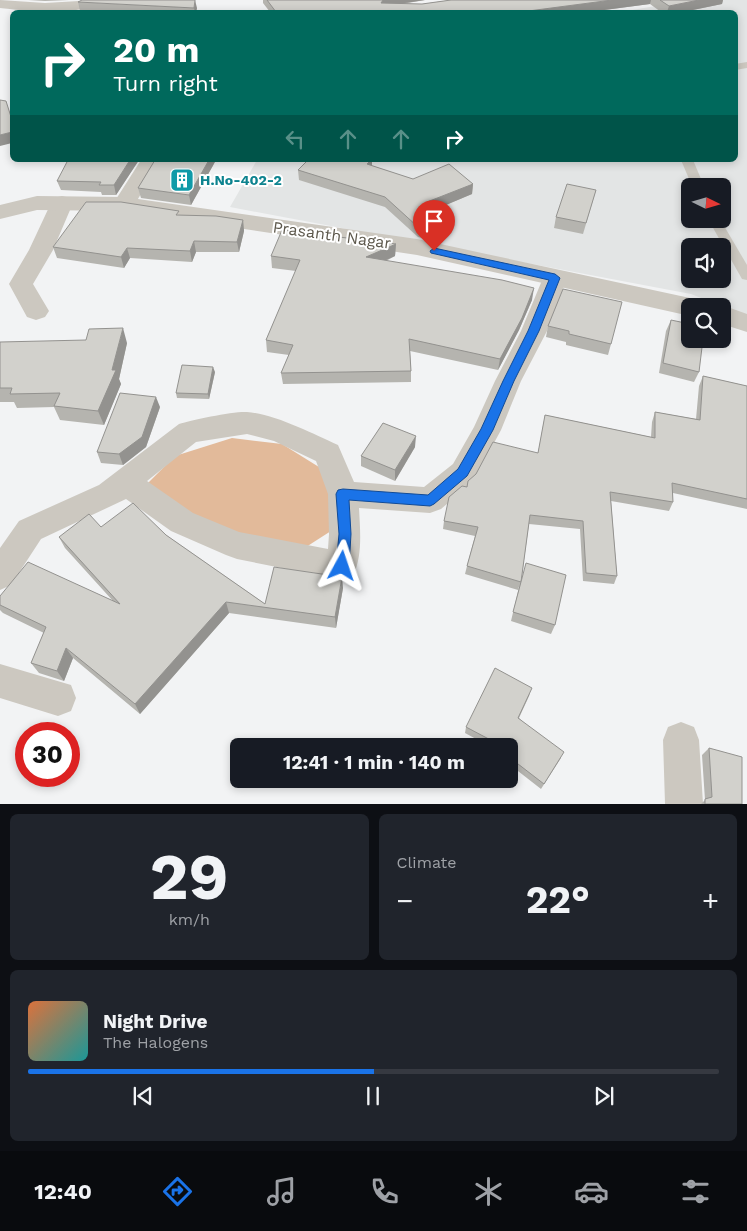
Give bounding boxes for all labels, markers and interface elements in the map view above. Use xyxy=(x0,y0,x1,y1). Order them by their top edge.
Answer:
text: 20 m xyxy=(113,29,199,71)
icon: right xyxy=(30,30,95,95)
text: Turn right xyxy=(113,71,218,96)
icon: left xyxy=(281,125,309,153)
icon: ahead xyxy=(334,125,362,153)
icon: ahead xyxy=(387,125,415,153)
icon: right xyxy=(440,125,468,153)
building icon: H.No-402-2 xyxy=(169,167,195,193)
place label: H.No-402-2 xyxy=(200,172,282,188)
north arrow xyxy=(681,178,731,228)
map controls xyxy=(681,178,731,348)
pin xyxy=(413,200,455,251)
icon: arrive xyxy=(420,207,448,235)
street label: Prasanth Nagar xyxy=(272,217,393,253)
button: sound xyxy=(681,238,731,288)
button: search xyxy=(681,298,731,348)
position arrow xyxy=(315,539,367,591)
speed limit sign: 30 xyxy=(15,722,80,787)
text: 12:41 · 1 min · 140 m xyxy=(283,751,465,774)
text: 29 xyxy=(150,839,229,915)
text: Climate xyxy=(397,853,457,872)
text: 22° xyxy=(526,878,590,922)
text: − xyxy=(397,884,413,917)
text: + xyxy=(702,884,719,917)
text: km/h xyxy=(169,910,210,929)
text: Night Drive xyxy=(103,1010,208,1033)
text: The Halogens xyxy=(103,1033,208,1052)
icon: previous xyxy=(129,1082,157,1110)
icon: pause xyxy=(359,1082,387,1110)
icon: next xyxy=(590,1082,618,1110)
icon: directions xyxy=(160,1174,195,1209)
icon: music xyxy=(264,1174,299,1209)
icon: phone xyxy=(367,1174,402,1209)
icon: climate xyxy=(471,1174,506,1209)
icon: car xyxy=(574,1174,609,1209)
icon: filters xyxy=(678,1174,713,1209)
text: 12:40 xyxy=(34,1179,92,1204)

